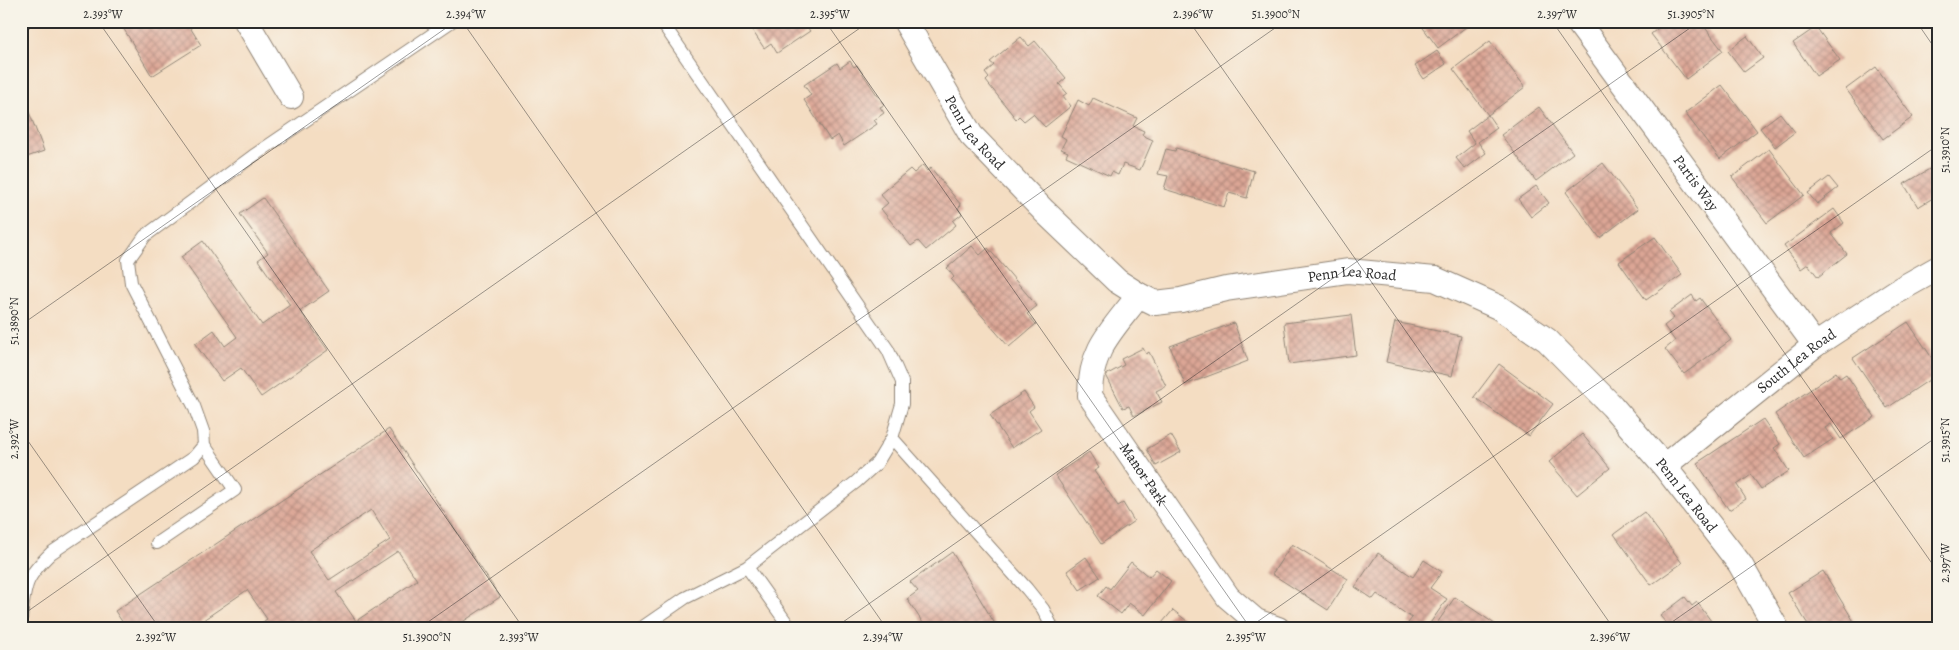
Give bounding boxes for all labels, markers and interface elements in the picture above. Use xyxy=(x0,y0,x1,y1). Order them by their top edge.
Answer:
text: 2.393°W xyxy=(83,6,124,22)
text: 2.394°W xyxy=(446,6,487,22)
text: 2.395°W xyxy=(810,6,851,22)
text: 2.396°W xyxy=(1173,6,1214,22)
text: 51.3900°N xyxy=(1252,6,1301,22)
text: 2.397°W xyxy=(1537,6,1578,22)
text: 51.3905°N xyxy=(1667,6,1715,22)
street label: Penn Lea Road xyxy=(940,92,1010,175)
text: 51.3910°N xyxy=(1937,127,1953,173)
street label: Partis Way xyxy=(1669,151,1724,215)
street label: Penn Lea Road xyxy=(1306,261,1398,287)
text: 51.3890°N xyxy=(6,297,22,345)
street label: South Lea Road xyxy=(1753,324,1840,398)
text: 51.3915°N xyxy=(1937,417,1953,462)
text: 2.392°W xyxy=(6,418,22,459)
street label: Manor Park xyxy=(1115,439,1173,510)
street label: Penn Lea Road xyxy=(1651,453,1722,537)
text: 2.397°W xyxy=(1937,542,1953,583)
text: 2.392°W xyxy=(136,629,177,645)
text: 51.3900°N xyxy=(403,629,452,645)
text: 2.393°W xyxy=(499,629,540,645)
text: 2.394°W xyxy=(863,629,904,645)
text: 2.395°W xyxy=(1226,629,1267,645)
text: 2.396°W xyxy=(1590,629,1631,645)

